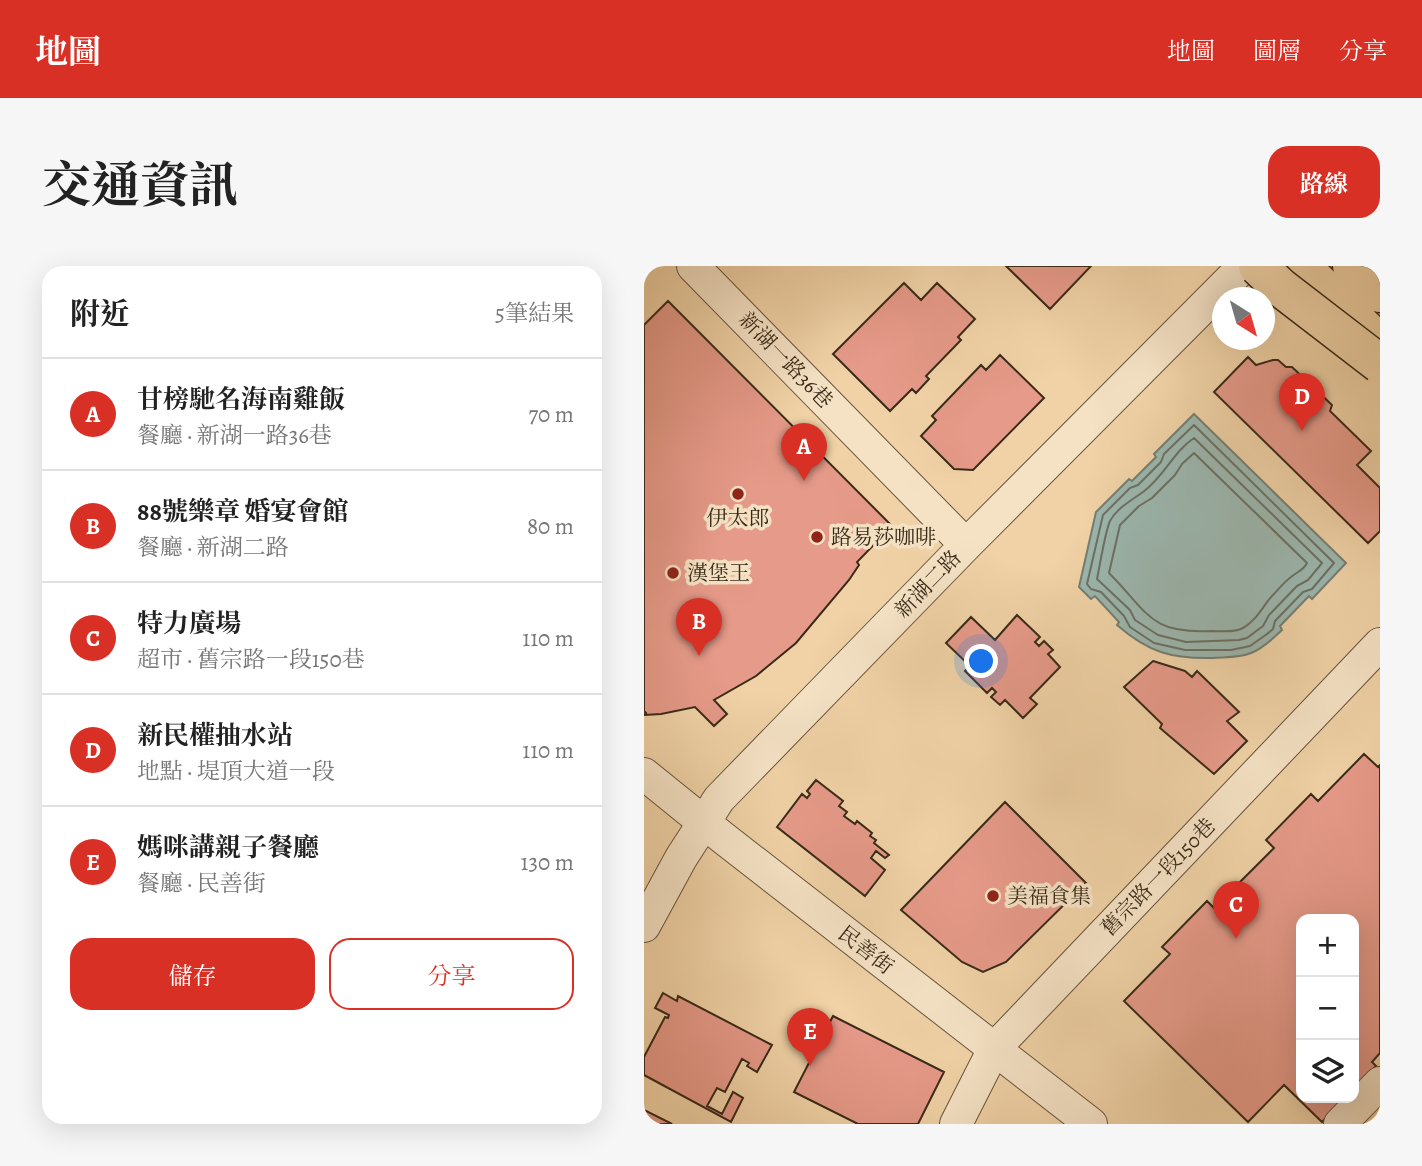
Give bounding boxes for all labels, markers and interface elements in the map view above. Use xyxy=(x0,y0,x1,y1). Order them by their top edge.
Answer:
text: 地圖 xyxy=(35,29,101,74)
text: 地圖 xyxy=(1167,35,1215,67)
text: 圖層 xyxy=(1253,35,1301,67)
text: 分享 xyxy=(1339,35,1387,67)
button: 路線 xyxy=(1268,146,1380,218)
text: 交通資訊 xyxy=(42,152,238,219)
north arrow xyxy=(1212,287,1275,350)
text: 附近 xyxy=(70,294,130,334)
text: 5筆結果 xyxy=(495,298,574,329)
street label: 新湖一路36巷 xyxy=(733,306,839,414)
pin: D xyxy=(1279,373,1325,431)
text: 甘榜馳名海南雞飯 xyxy=(137,382,345,417)
text: A xyxy=(86,399,100,430)
text: 70 m xyxy=(528,399,574,430)
text: 餐廳 · 新湖一路36巷 xyxy=(137,420,332,451)
pin: A xyxy=(781,423,827,481)
marker: 伊太郎 xyxy=(730,486,746,502)
text: 88號樂章 婚宴會館 xyxy=(137,494,348,529)
place label: 伊太郎 xyxy=(707,504,770,532)
text: B xyxy=(86,511,100,542)
text: 80 m xyxy=(527,511,574,542)
place label: 路易莎咖啡 xyxy=(831,523,936,551)
marker: 路易莎咖啡 xyxy=(809,529,825,545)
text: 餐廳 · 新湖二路 xyxy=(137,532,289,563)
street label: 新湖二路 xyxy=(889,544,967,624)
place label: 漢堡王 xyxy=(687,559,750,587)
marker: 漢堡王 xyxy=(665,565,681,581)
pin: B xyxy=(676,598,722,656)
text: 特力廣場 xyxy=(137,606,241,641)
text: C xyxy=(86,623,100,654)
text: 110 m xyxy=(522,623,574,654)
text: 超市 · 舊宗路一段150巷 xyxy=(137,644,365,675)
your location xyxy=(964,644,998,678)
text: 新民權抽水站 xyxy=(137,718,293,753)
text: D xyxy=(85,735,101,766)
text: 110 m xyxy=(522,735,574,766)
text: 地點 · 堤頂大道一段 xyxy=(137,756,335,787)
street label: 舊宗路一段150巷 xyxy=(1095,812,1221,942)
text: 媽咪講親子餐廳 xyxy=(137,830,319,865)
text: E xyxy=(86,847,100,878)
text: 130 m xyxy=(521,847,574,878)
text: 餐廳 · 民善街 xyxy=(137,868,266,899)
pin: C xyxy=(1213,881,1259,939)
place label: 美福食集 xyxy=(1007,882,1091,910)
marker: 美福食集 xyxy=(985,888,1001,904)
map controls xyxy=(1296,914,1359,1103)
button: + xyxy=(1296,914,1359,977)
street label: 民善街 xyxy=(833,920,899,980)
button: 儲存 xyxy=(70,938,315,1010)
button: 分享 xyxy=(329,938,574,1010)
button: − xyxy=(1296,977,1359,1040)
pin: E xyxy=(787,1008,833,1066)
button: layers xyxy=(1296,1040,1359,1103)

